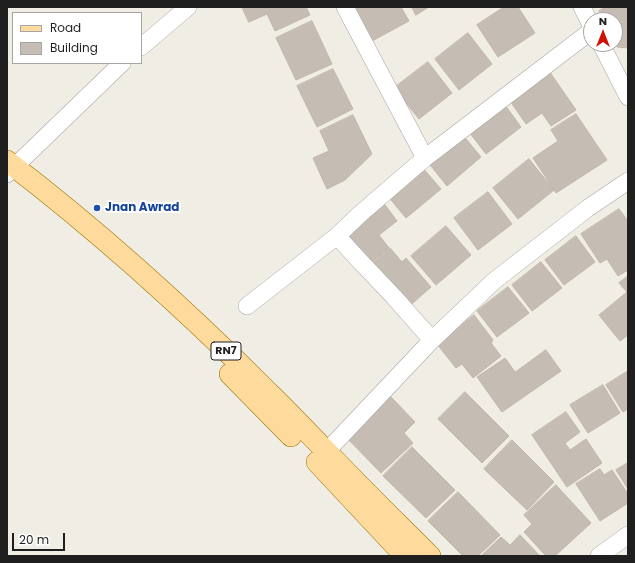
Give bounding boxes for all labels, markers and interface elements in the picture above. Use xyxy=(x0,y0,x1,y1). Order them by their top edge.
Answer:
legend xyxy=(12,12,142,64)
north arrow xyxy=(583,12,623,52)
text: N xyxy=(599,13,607,29)
text: Road xyxy=(50,19,81,36)
text: Building xyxy=(50,39,98,56)
place label: Jnan Awrad xyxy=(105,201,179,215)
marker: Jnan Awrad xyxy=(92,203,102,213)
road number: RN7 xyxy=(211,342,241,360)
scale bar xyxy=(14,525,67,551)
text: 20 m xyxy=(19,531,49,548)

